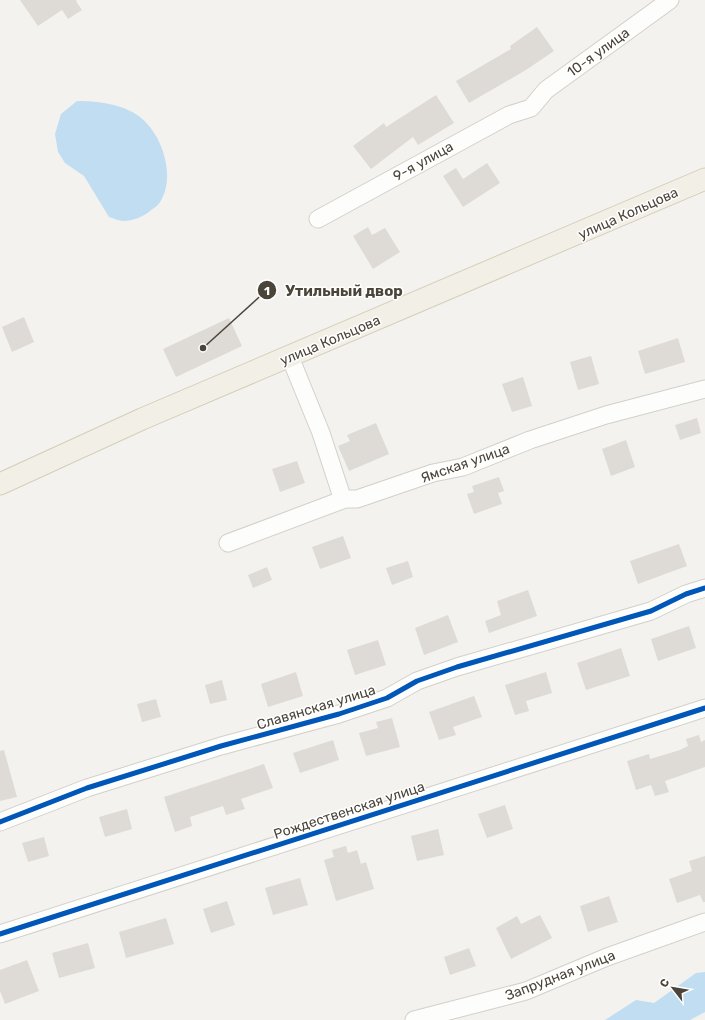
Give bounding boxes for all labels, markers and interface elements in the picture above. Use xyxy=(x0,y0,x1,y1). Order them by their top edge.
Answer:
street label: 10-я улица xyxy=(564,24,633,81)
street label: 9-я улица xyxy=(390,138,456,185)
street label: улица Кольцова xyxy=(576,184,681,243)
callout: Утильный двор xyxy=(257,277,411,304)
text: Утильный двор xyxy=(285,282,403,300)
text: 1 xyxy=(264,284,270,298)
street label: улица Кольцова xyxy=(277,312,383,369)
street label: Ямская улица xyxy=(418,440,512,487)
street label: Славянская улица xyxy=(255,681,378,734)
street label: Рождественская улица xyxy=(271,778,427,843)
street label: Запрудная улица xyxy=(503,947,618,1004)
north arrow xyxy=(653,968,693,1008)
text: С xyxy=(657,976,673,990)

